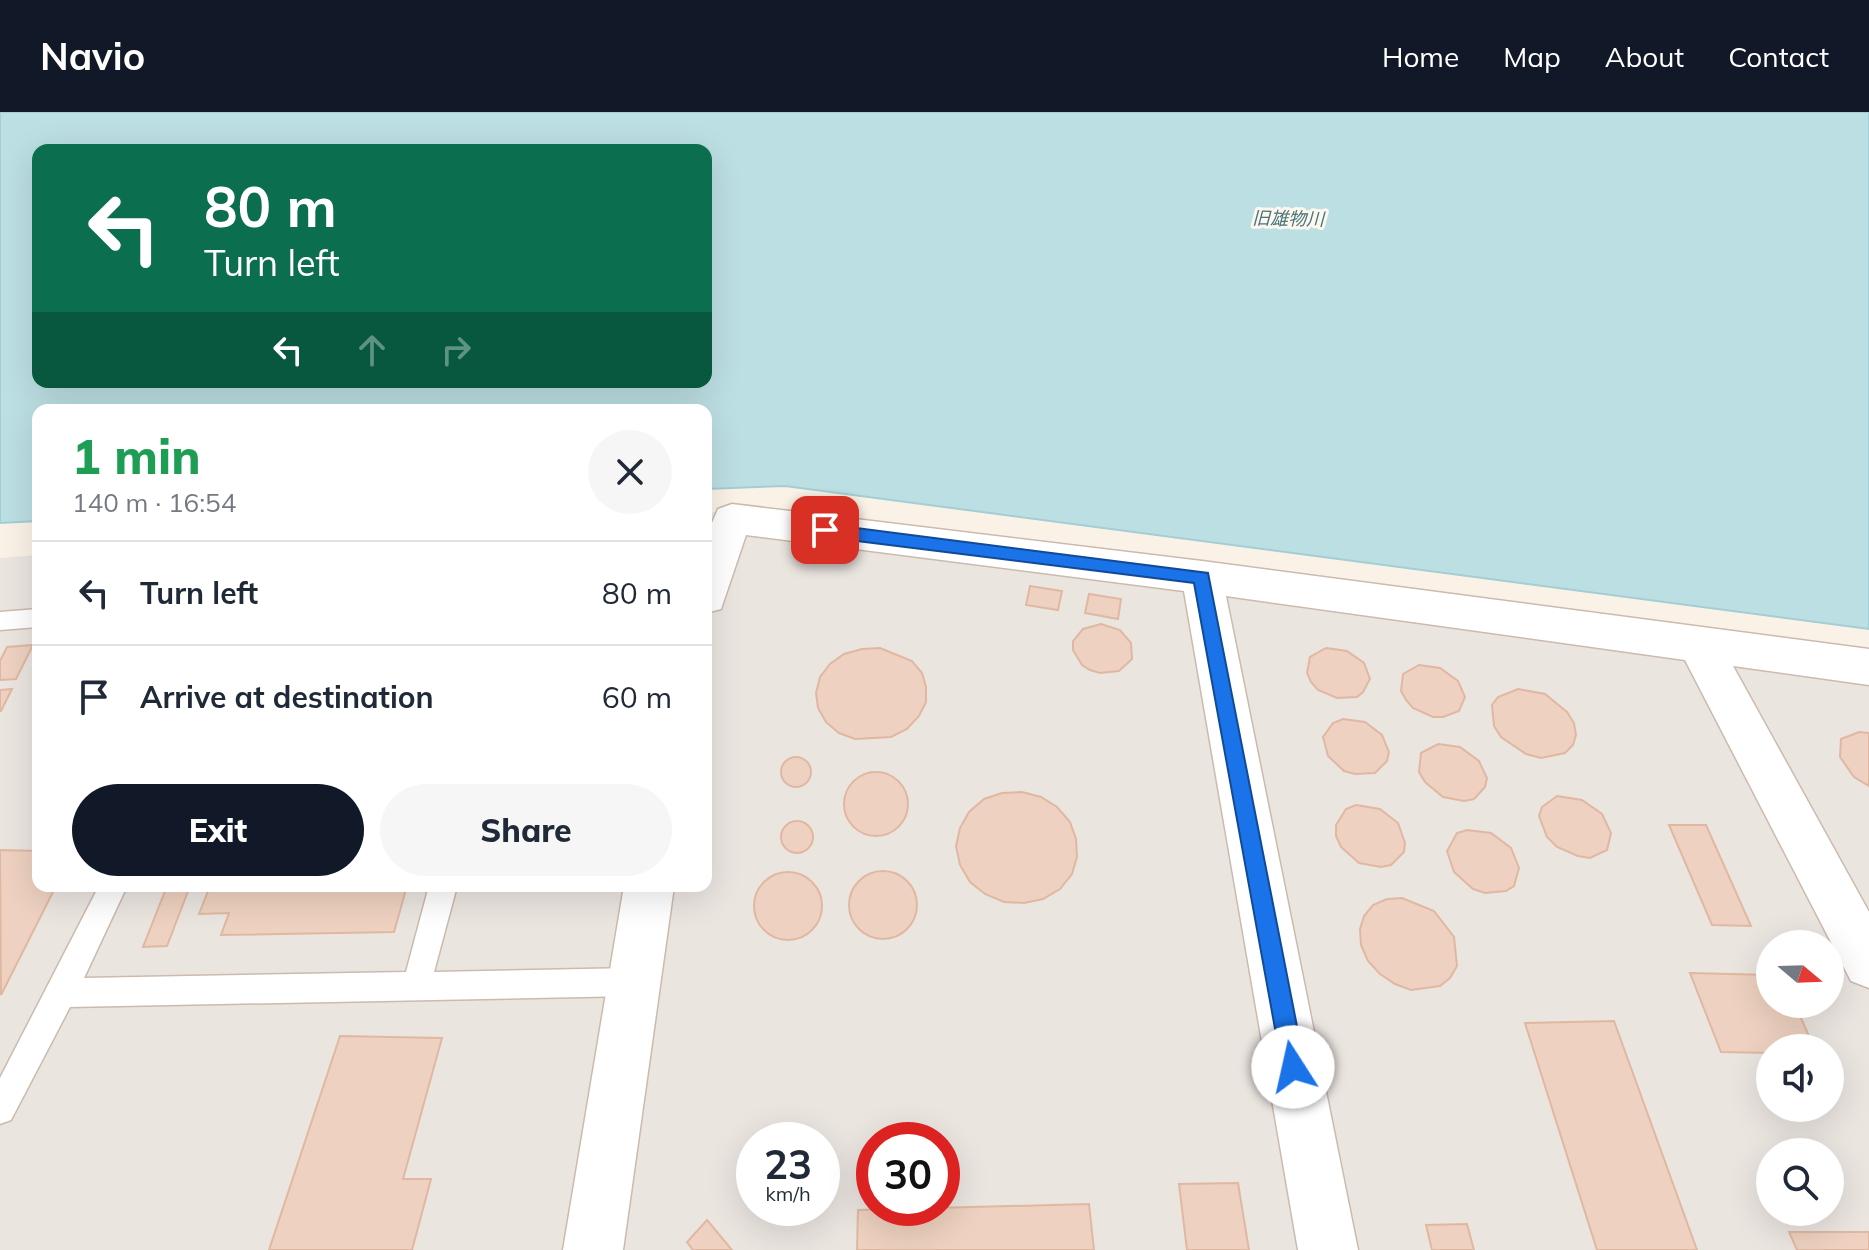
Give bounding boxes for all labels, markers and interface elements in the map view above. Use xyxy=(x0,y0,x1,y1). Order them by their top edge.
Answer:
text: Navio xyxy=(40,32,145,80)
text: Home xyxy=(1382,39,1459,74)
text: Map xyxy=(1503,39,1561,74)
text: About xyxy=(1605,39,1684,74)
text: Contact xyxy=(1728,39,1829,74)
text: 80 m xyxy=(204,171,337,241)
icon: left xyxy=(72,176,176,280)
water label: 旧雄物川 xyxy=(1252,206,1326,231)
text: Turn left xyxy=(204,240,340,285)
icon: left xyxy=(266,328,310,372)
icon: ahead xyxy=(350,328,394,372)
icon: right xyxy=(434,328,478,372)
text: 1 min xyxy=(72,426,201,486)
button: close xyxy=(588,430,672,514)
text: 140 m · 16:54 xyxy=(72,486,236,519)
pin xyxy=(791,496,859,564)
icon: arrive xyxy=(803,508,847,552)
icon: left xyxy=(72,571,116,615)
text: Turn left xyxy=(140,574,258,612)
text: 80 m xyxy=(602,574,672,612)
icon: arrive xyxy=(72,675,116,719)
text: Arrive at destination xyxy=(140,678,434,716)
text: 60 m xyxy=(602,678,672,716)
button: Exit xyxy=(72,784,364,876)
button: Share xyxy=(380,784,672,876)
north arrow xyxy=(1756,930,1844,1018)
map controls xyxy=(1756,930,1844,1226)
position arrow xyxy=(1251,1025,1335,1109)
button: sound xyxy=(1756,1034,1844,1122)
speed limit sign: 30 xyxy=(856,1122,960,1226)
button: search xyxy=(1756,1138,1844,1226)
text: 23 xyxy=(764,1139,812,1189)
text: km/h xyxy=(765,1181,811,1206)

